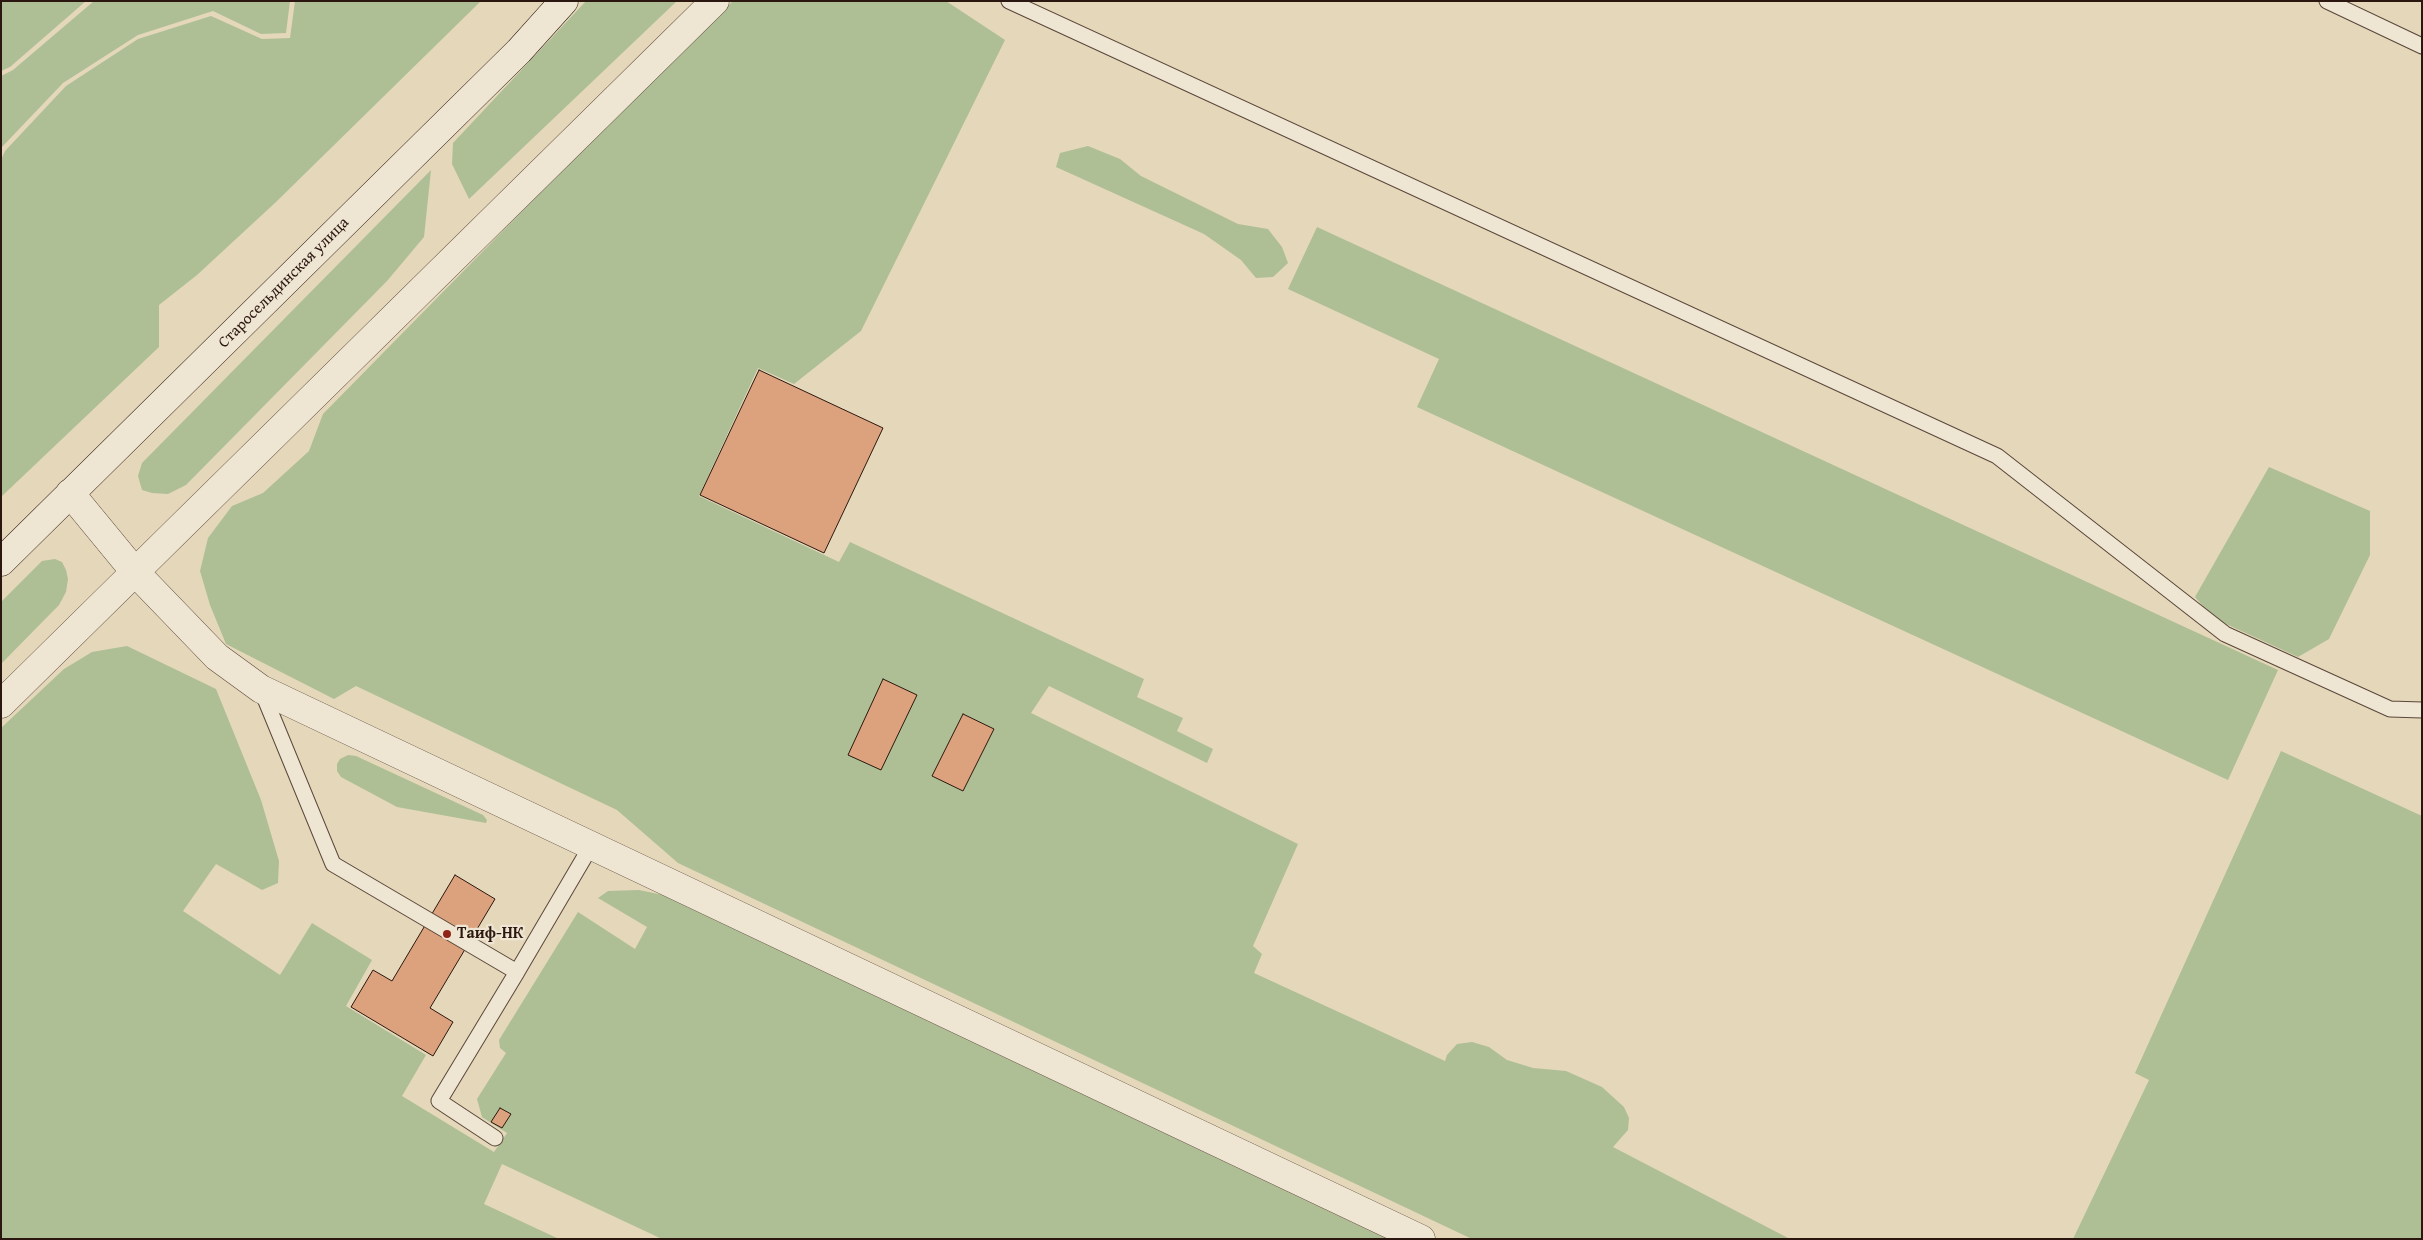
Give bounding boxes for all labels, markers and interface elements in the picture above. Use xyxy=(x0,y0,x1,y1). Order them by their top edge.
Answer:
street label: Старосельдинская улица xyxy=(215,214,353,352)
place label: Таиф-НК xyxy=(457,924,524,944)
marker: Таиф-НК xyxy=(441,928,453,940)

